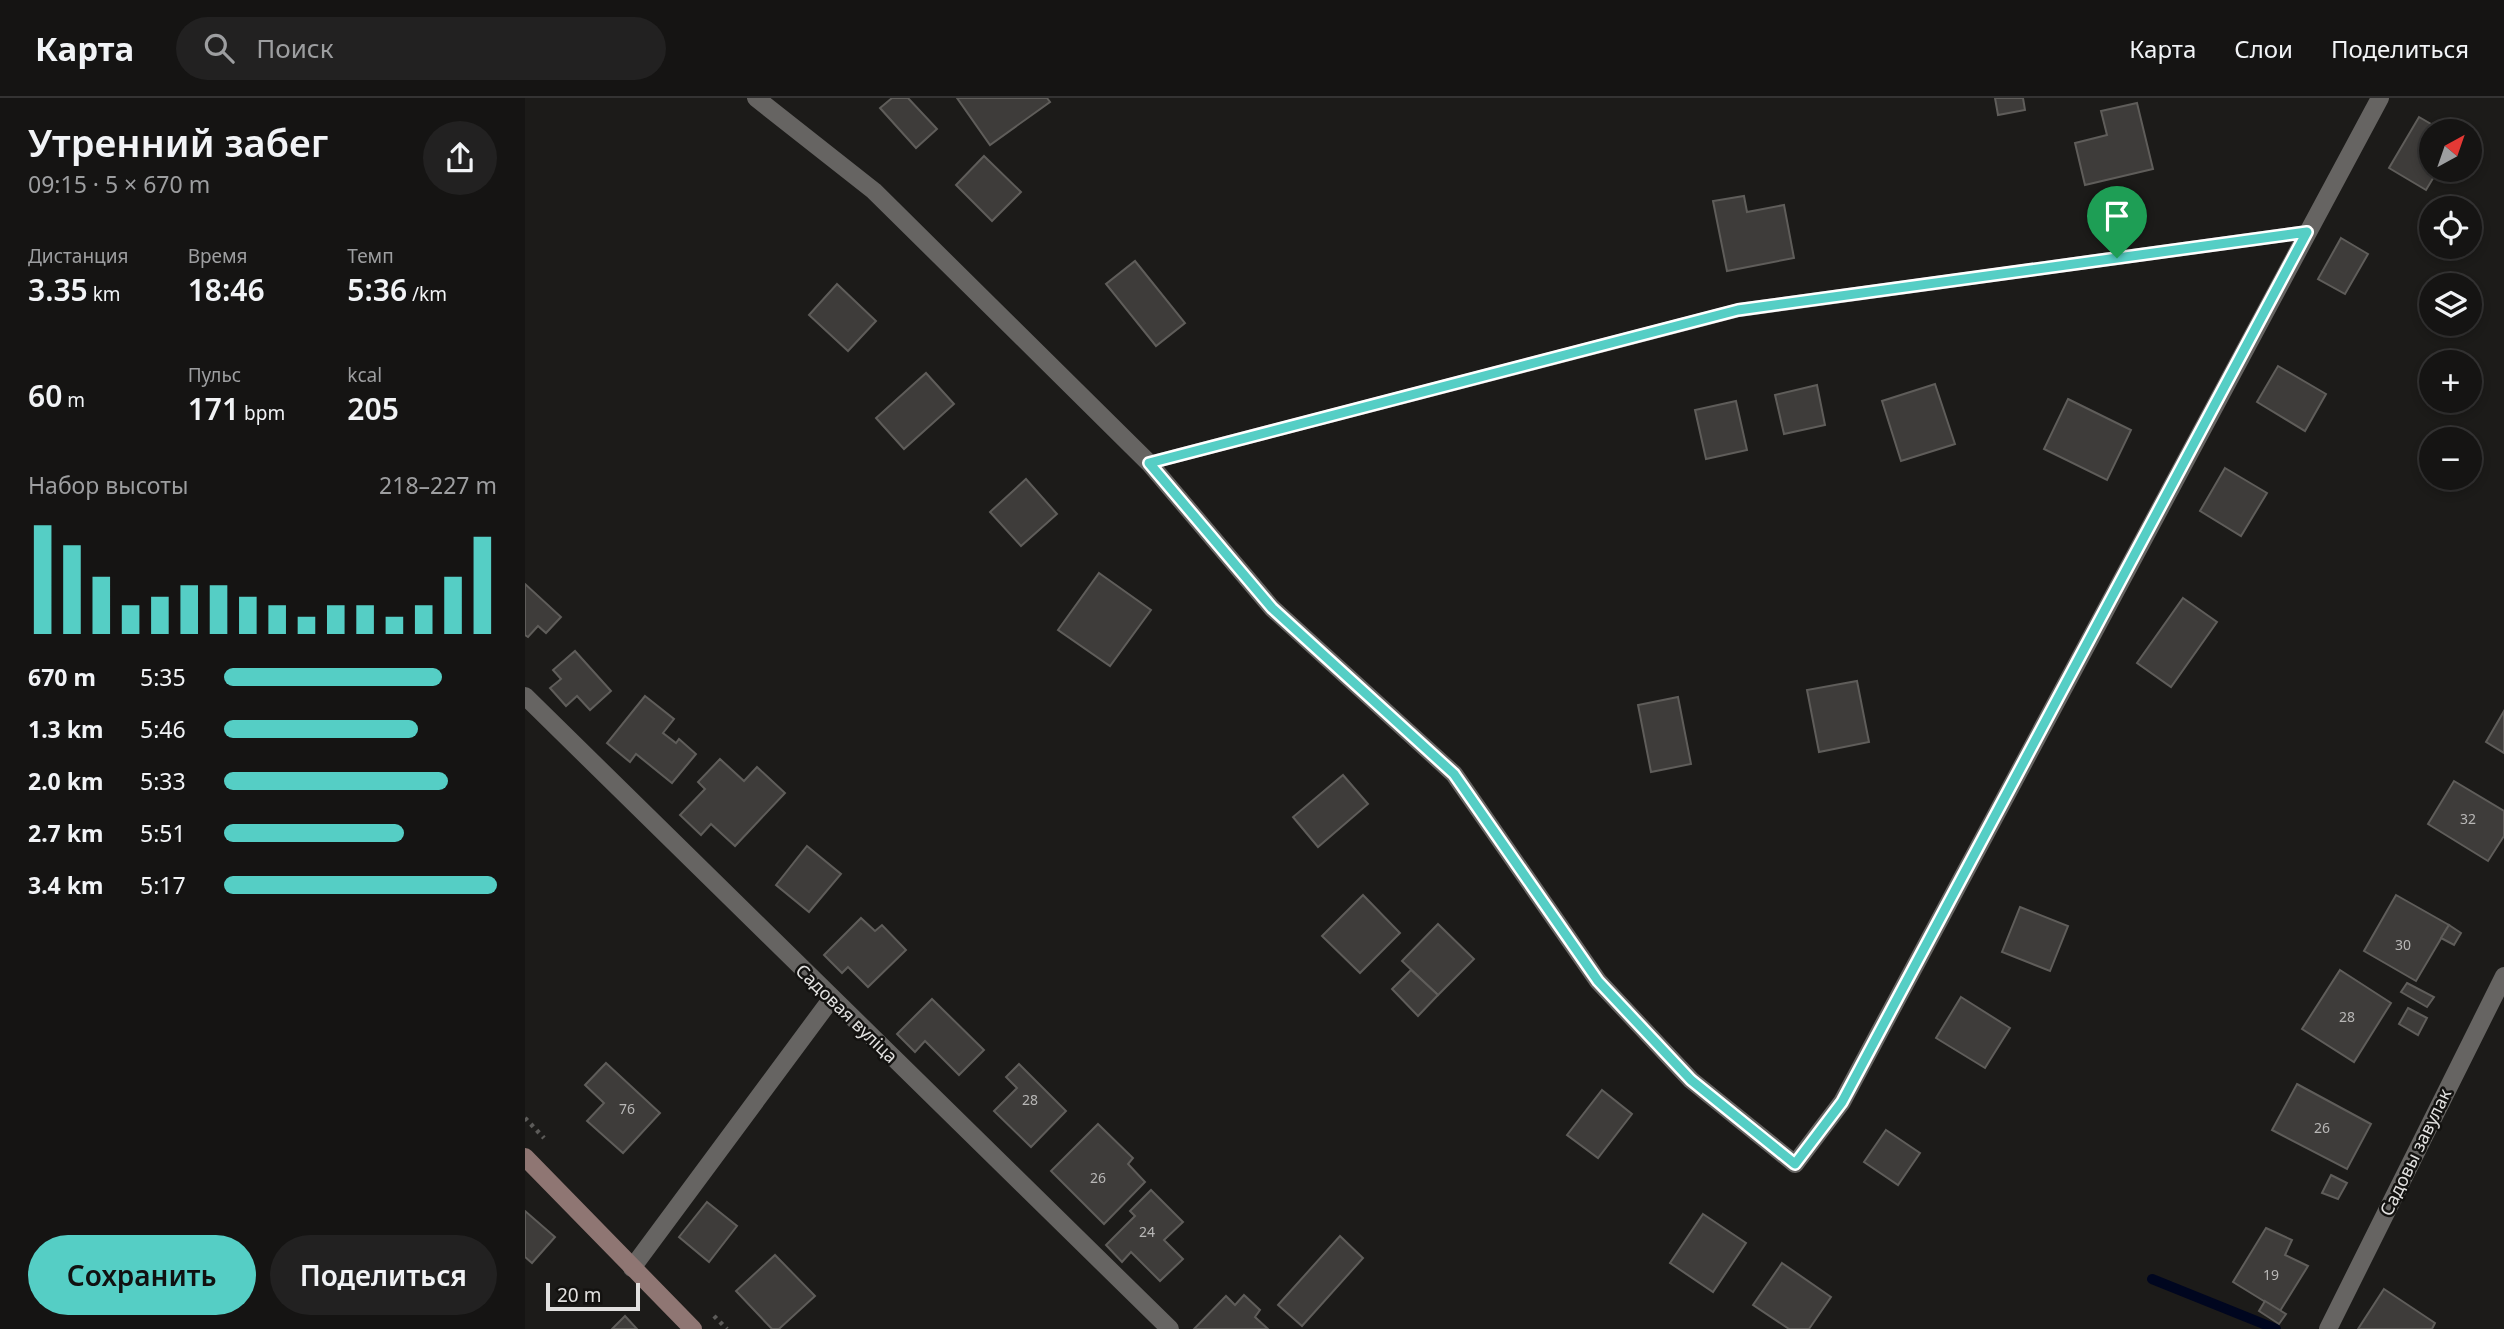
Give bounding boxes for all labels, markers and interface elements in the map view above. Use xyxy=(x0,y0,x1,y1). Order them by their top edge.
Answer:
search box xyxy=(176,17,666,80)
text: Карта xyxy=(35,26,134,71)
icon: search xyxy=(200,29,238,67)
text: Поиск xyxy=(256,30,333,66)
text: Карта xyxy=(2129,32,2196,65)
text: Слои xyxy=(2234,32,2293,65)
text: Поделиться xyxy=(2331,32,2469,65)
text: Утренний забег xyxy=(28,116,328,168)
north arrow xyxy=(2419,119,2481,182)
map controls xyxy=(2419,119,2482,490)
button: share xyxy=(423,121,497,195)
text: 09:15 · 5 × 670 m xyxy=(28,168,210,200)
pin xyxy=(2087,186,2147,258)
button: locate xyxy=(2419,196,2482,259)
icon: arrive xyxy=(2098,197,2136,235)
text: Дистанция xyxy=(28,243,128,269)
text: Время xyxy=(188,243,248,269)
text: Темп xyxy=(347,243,394,269)
text: 3.35 xyxy=(28,269,88,310)
text: 18:46 xyxy=(188,269,265,310)
text: 5:36 xyxy=(347,269,407,310)
button: layers xyxy=(2419,273,2482,336)
text: km xyxy=(88,281,121,307)
text: /km xyxy=(407,281,447,307)
button: + xyxy=(2419,350,2482,413)
text: Пульс xyxy=(188,362,241,388)
text: kcal xyxy=(347,362,382,388)
text: 60 xyxy=(28,375,62,416)
text: m xyxy=(62,387,85,413)
text: 171 xyxy=(188,388,239,429)
text: 205 xyxy=(347,388,399,429)
text: bpm xyxy=(239,400,285,426)
button: − xyxy=(2419,427,2482,490)
text: Набор высоты xyxy=(28,469,188,501)
text: 218–227 m xyxy=(379,469,497,501)
text: 670 m xyxy=(28,661,96,693)
text: 5:35 xyxy=(140,661,186,693)
text: 1.3 km xyxy=(28,713,103,745)
text: 5:46 xyxy=(140,713,186,745)
text: 2.0 km xyxy=(28,765,103,797)
text: 5:33 xyxy=(140,765,186,797)
house number: 32 xyxy=(2460,809,2476,828)
text: 2.7 km xyxy=(28,817,103,849)
text: 5:51 xyxy=(140,817,186,849)
text: 3.4 km xyxy=(28,869,103,901)
text: 5:17 xyxy=(140,869,186,901)
house number: 30 xyxy=(2395,935,2411,954)
street label: Садовая вуліца xyxy=(791,958,903,1068)
house number: 28 xyxy=(2339,1007,2355,1026)
street label: Садовы завулак xyxy=(2374,1084,2456,1220)
house number: 28 xyxy=(1022,1090,1038,1109)
house number: 76 xyxy=(619,1099,635,1118)
house number: 26 xyxy=(2314,1118,2330,1137)
house number: 26 xyxy=(1090,1168,1106,1187)
house number: 24 xyxy=(1139,1222,1155,1241)
button: Сохранить xyxy=(28,1235,256,1315)
button: Поделиться xyxy=(270,1235,497,1315)
house number: 19 xyxy=(2263,1265,2279,1284)
scale bar xyxy=(546,1280,641,1312)
text: 20 m xyxy=(557,1282,601,1308)

